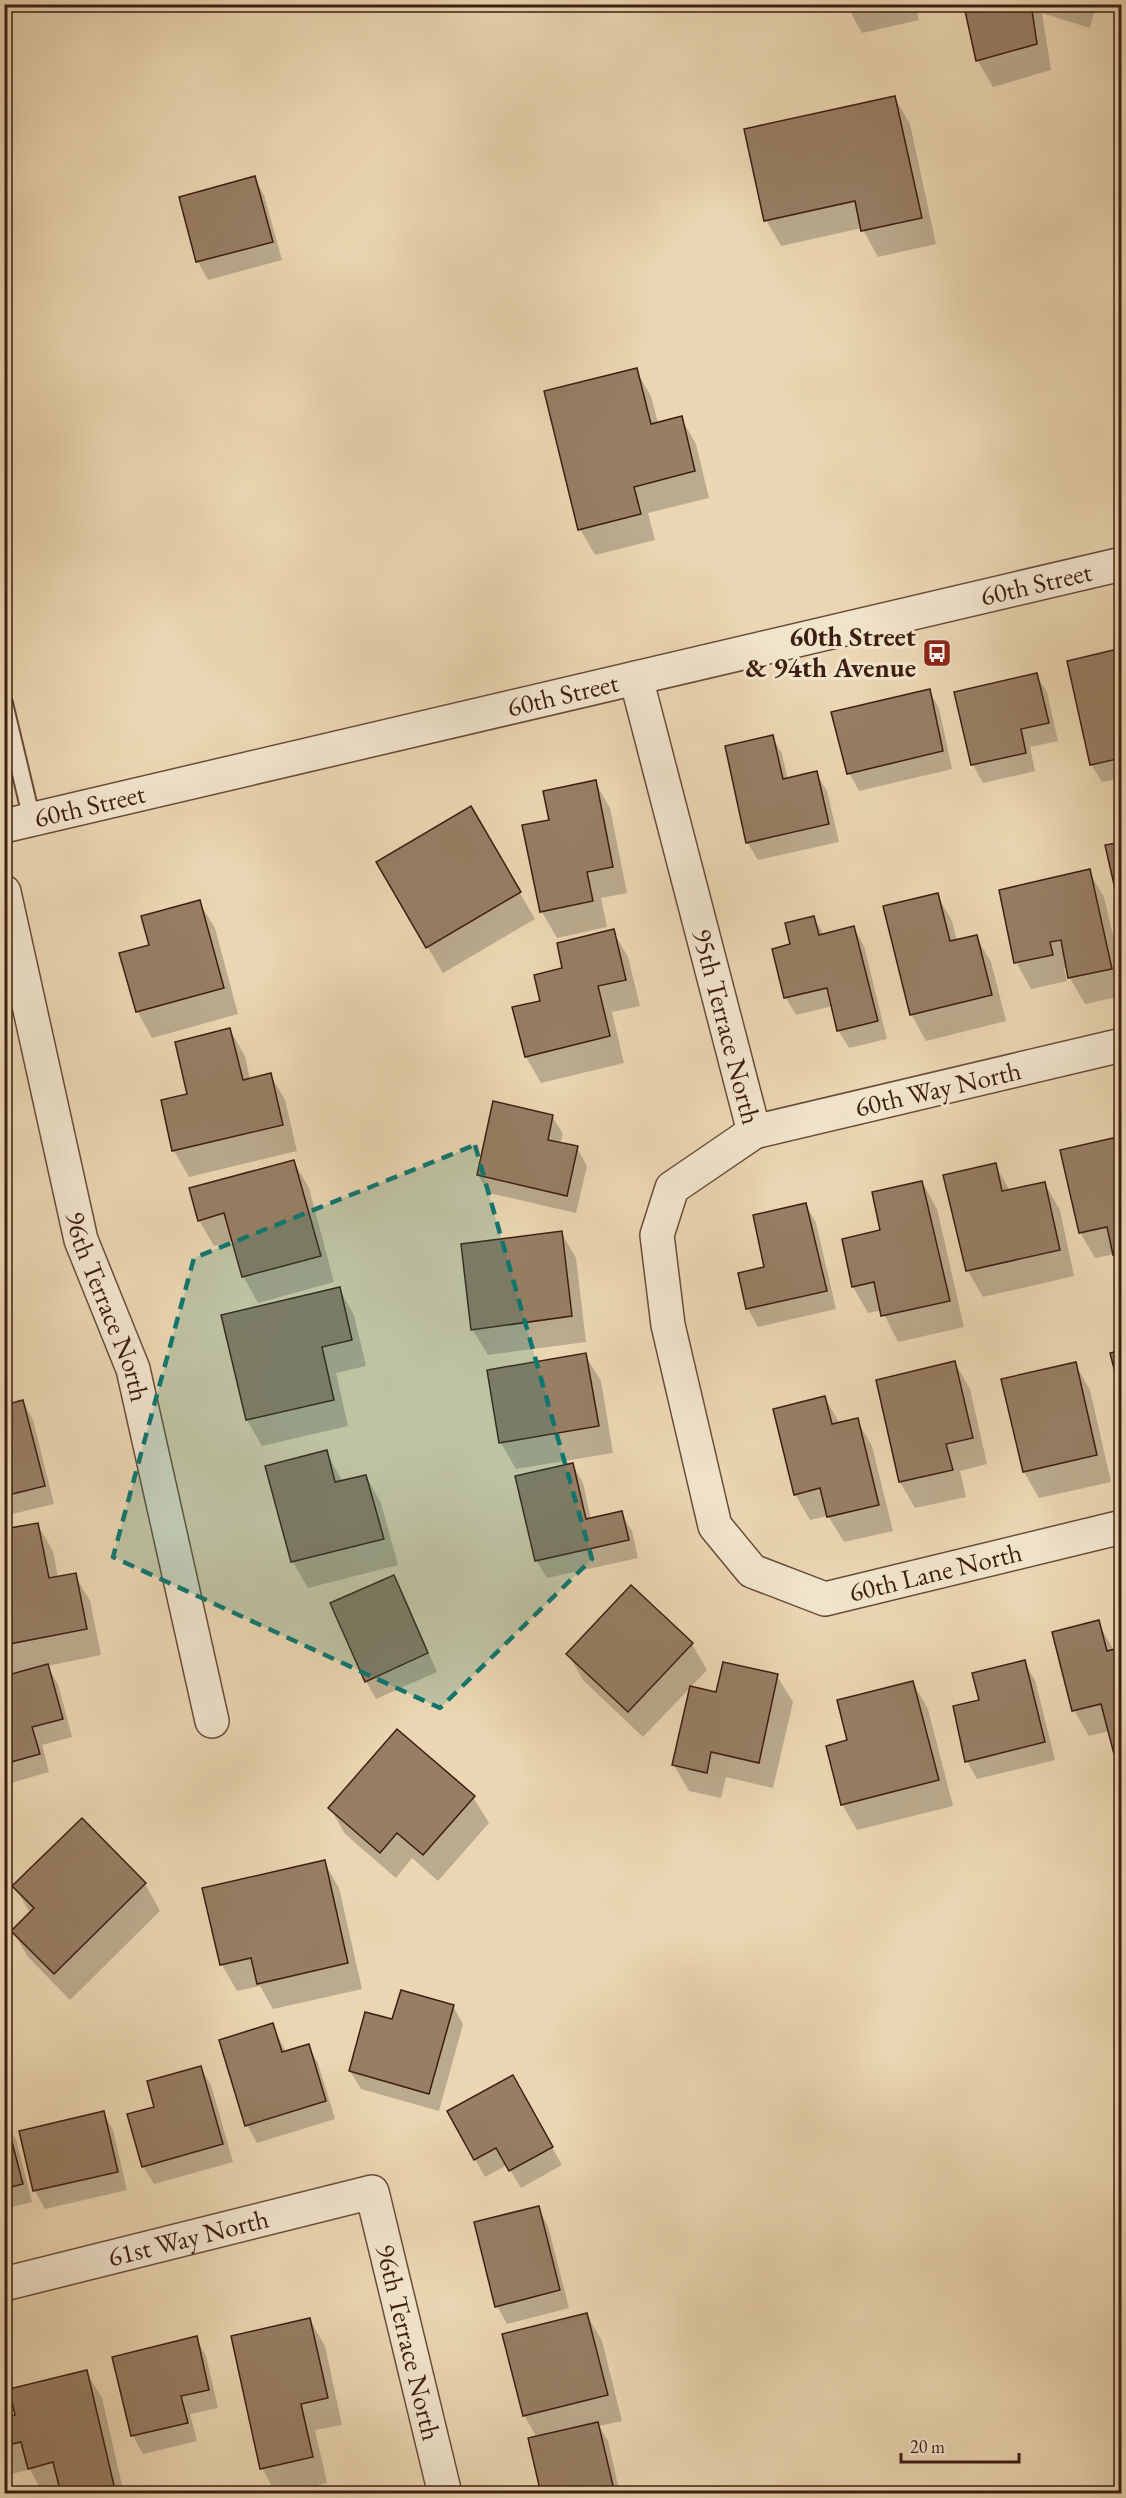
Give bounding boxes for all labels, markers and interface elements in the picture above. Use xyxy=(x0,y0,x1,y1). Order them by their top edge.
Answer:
street label: 60th Street xyxy=(977,554,1095,614)
place label: 60th Street & 94th Avenue xyxy=(745,619,916,685)
bus stop icon: 60th Street & 94th Avenue xyxy=(921,637,953,669)
street label: 60th Street xyxy=(504,664,622,724)
street label: 60th Street xyxy=(31,775,149,835)
street label: 95th Terrace North xyxy=(685,925,769,1128)
street label: 60th Way North xyxy=(851,1052,1025,1125)
street label: 96th Terrace North xyxy=(58,1208,158,1405)
street label: 60th Lane North xyxy=(845,1534,1025,1610)
street label: 61st Way North xyxy=(104,2200,272,2274)
street label: 96th Terrace North xyxy=(368,2240,449,2444)
scale bar xyxy=(901,2426,1020,2464)
text: 20 m xyxy=(910,2435,945,2458)

